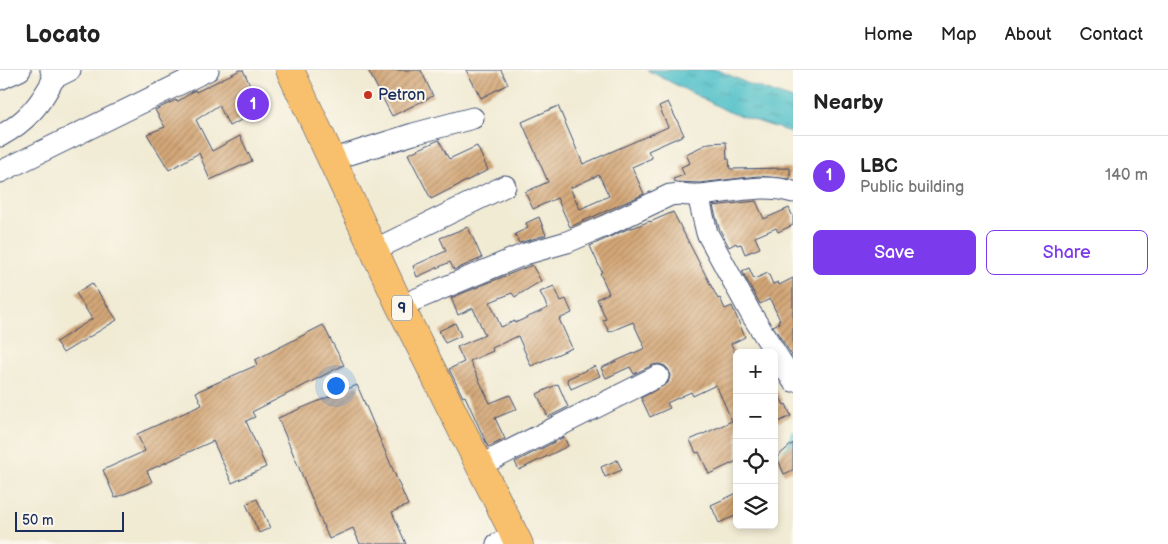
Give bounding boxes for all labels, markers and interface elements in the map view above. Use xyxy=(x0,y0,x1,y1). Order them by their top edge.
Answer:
text: Locato xyxy=(25,20,100,49)
text: Home xyxy=(864,24,913,45)
text: Map xyxy=(941,24,977,45)
text: About xyxy=(1005,24,1052,45)
text: Contact xyxy=(1080,24,1143,45)
pin: 1 xyxy=(237,85,269,123)
place label: Petron xyxy=(378,86,425,105)
marker: Petron xyxy=(362,89,374,101)
text: Nearby xyxy=(813,90,883,115)
text: LBC xyxy=(860,155,898,178)
text: 1 xyxy=(826,166,832,185)
text: 140 m xyxy=(1105,166,1148,185)
text: Public building xyxy=(860,178,964,197)
button: Save xyxy=(813,230,976,275)
button: Share xyxy=(986,230,1148,275)
road number: 9 xyxy=(392,296,412,320)
map controls xyxy=(733,349,778,529)
button: + xyxy=(733,349,778,394)
your location xyxy=(323,373,349,399)
button: − xyxy=(733,394,778,439)
button: locate xyxy=(733,439,778,484)
button: layers xyxy=(733,484,778,529)
scale bar xyxy=(15,509,124,532)
text: 50 m xyxy=(22,512,54,529)

